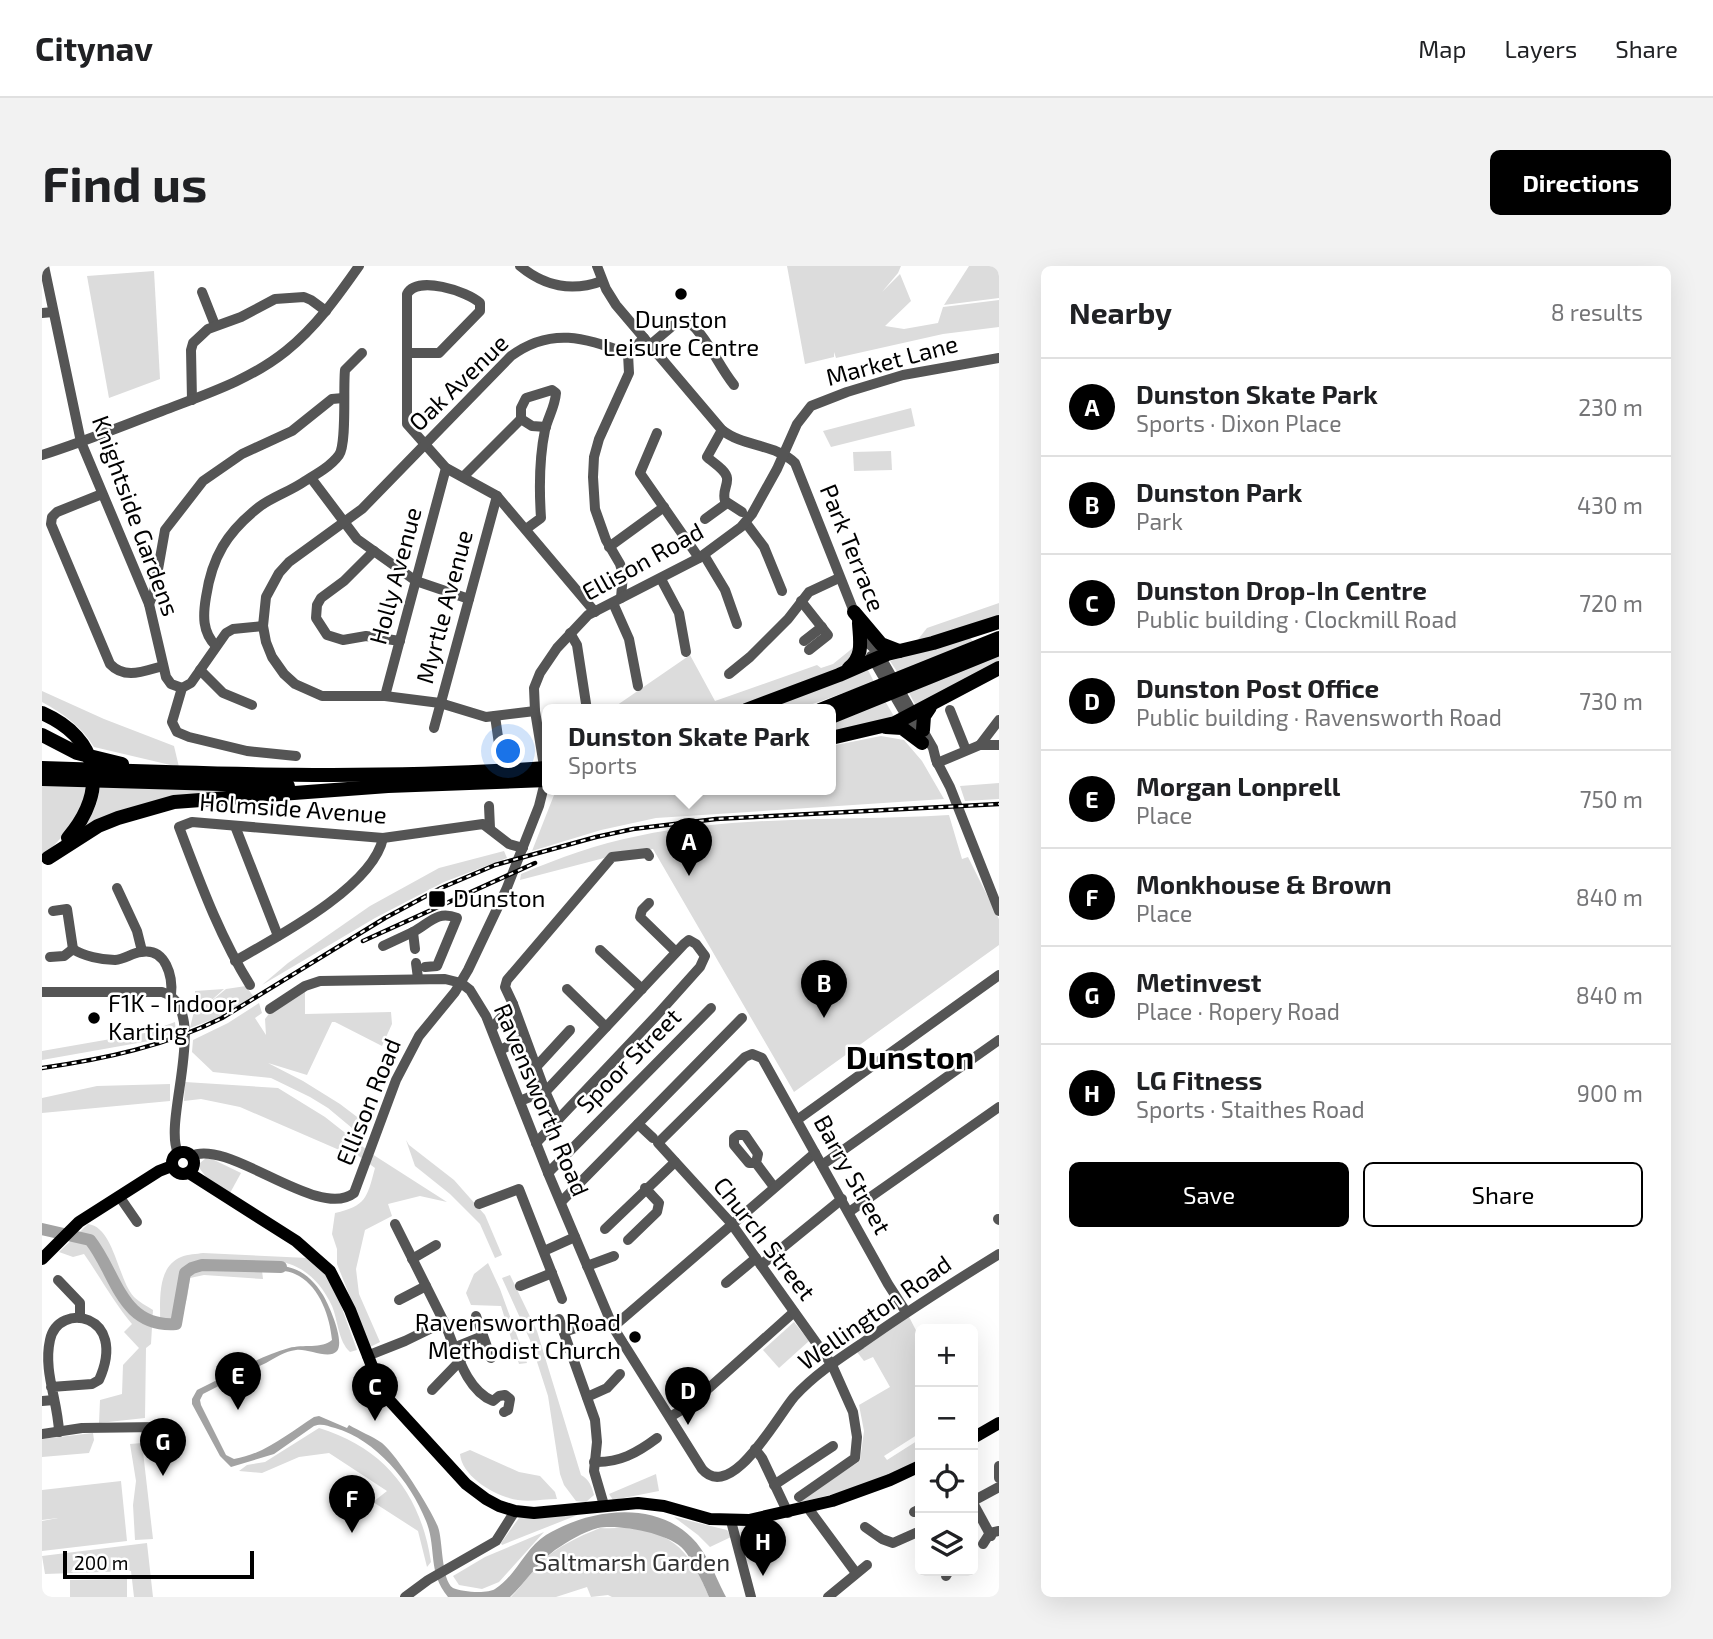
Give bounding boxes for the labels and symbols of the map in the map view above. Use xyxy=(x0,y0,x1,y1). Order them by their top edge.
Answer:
marker: Dunston Leisure Centre xyxy=(673,286,689,302)
place label: Dunston Leisure Centre xyxy=(603,304,759,361)
street label: Oak Avenue xyxy=(402,328,513,436)
street label: Market Lane xyxy=(822,328,961,391)
street label: Knightside Gardens xyxy=(87,411,186,620)
street label: Park Terrace xyxy=(815,480,892,615)
street label: Holly Avenue xyxy=(362,504,427,647)
street label: Ellison Road xyxy=(577,516,708,606)
street label: Myrtle Avenue xyxy=(409,527,478,687)
your location xyxy=(491,734,525,768)
street label: Holmside Avenue xyxy=(198,786,388,829)
pin: A xyxy=(666,818,712,876)
place label: Dunston xyxy=(453,883,545,912)
marker: Dunston xyxy=(427,889,447,909)
pin: B xyxy=(801,960,847,1018)
place label: F1K - Indoor Karting xyxy=(108,988,237,1045)
street label: Ravensworth Road xyxy=(489,999,596,1200)
street label: Spoor Street xyxy=(570,1002,686,1118)
marker: F1K - Indoor Karting xyxy=(86,1010,102,1026)
street label: Ellison Road xyxy=(329,1034,406,1169)
district label: Dunston xyxy=(846,1037,974,1075)
street label: Barry Street xyxy=(809,1110,898,1239)
street label: Church Street xyxy=(708,1171,822,1305)
street label: Wellington Road xyxy=(792,1248,956,1375)
place label: Ravensworth Road Methodist Church xyxy=(415,1307,621,1364)
marker: Ravensworth Road Methodist Church xyxy=(627,1329,643,1345)
pin: E xyxy=(215,1352,261,1410)
pin: C xyxy=(352,1363,398,1421)
pin: D xyxy=(665,1367,711,1425)
pin: G xyxy=(140,1418,186,1476)
pin: F xyxy=(329,1475,375,1533)
pin: H xyxy=(740,1518,786,1576)
park label: Saltmarsh Garden xyxy=(534,1547,730,1576)
scale bar xyxy=(63,1548,254,1580)

